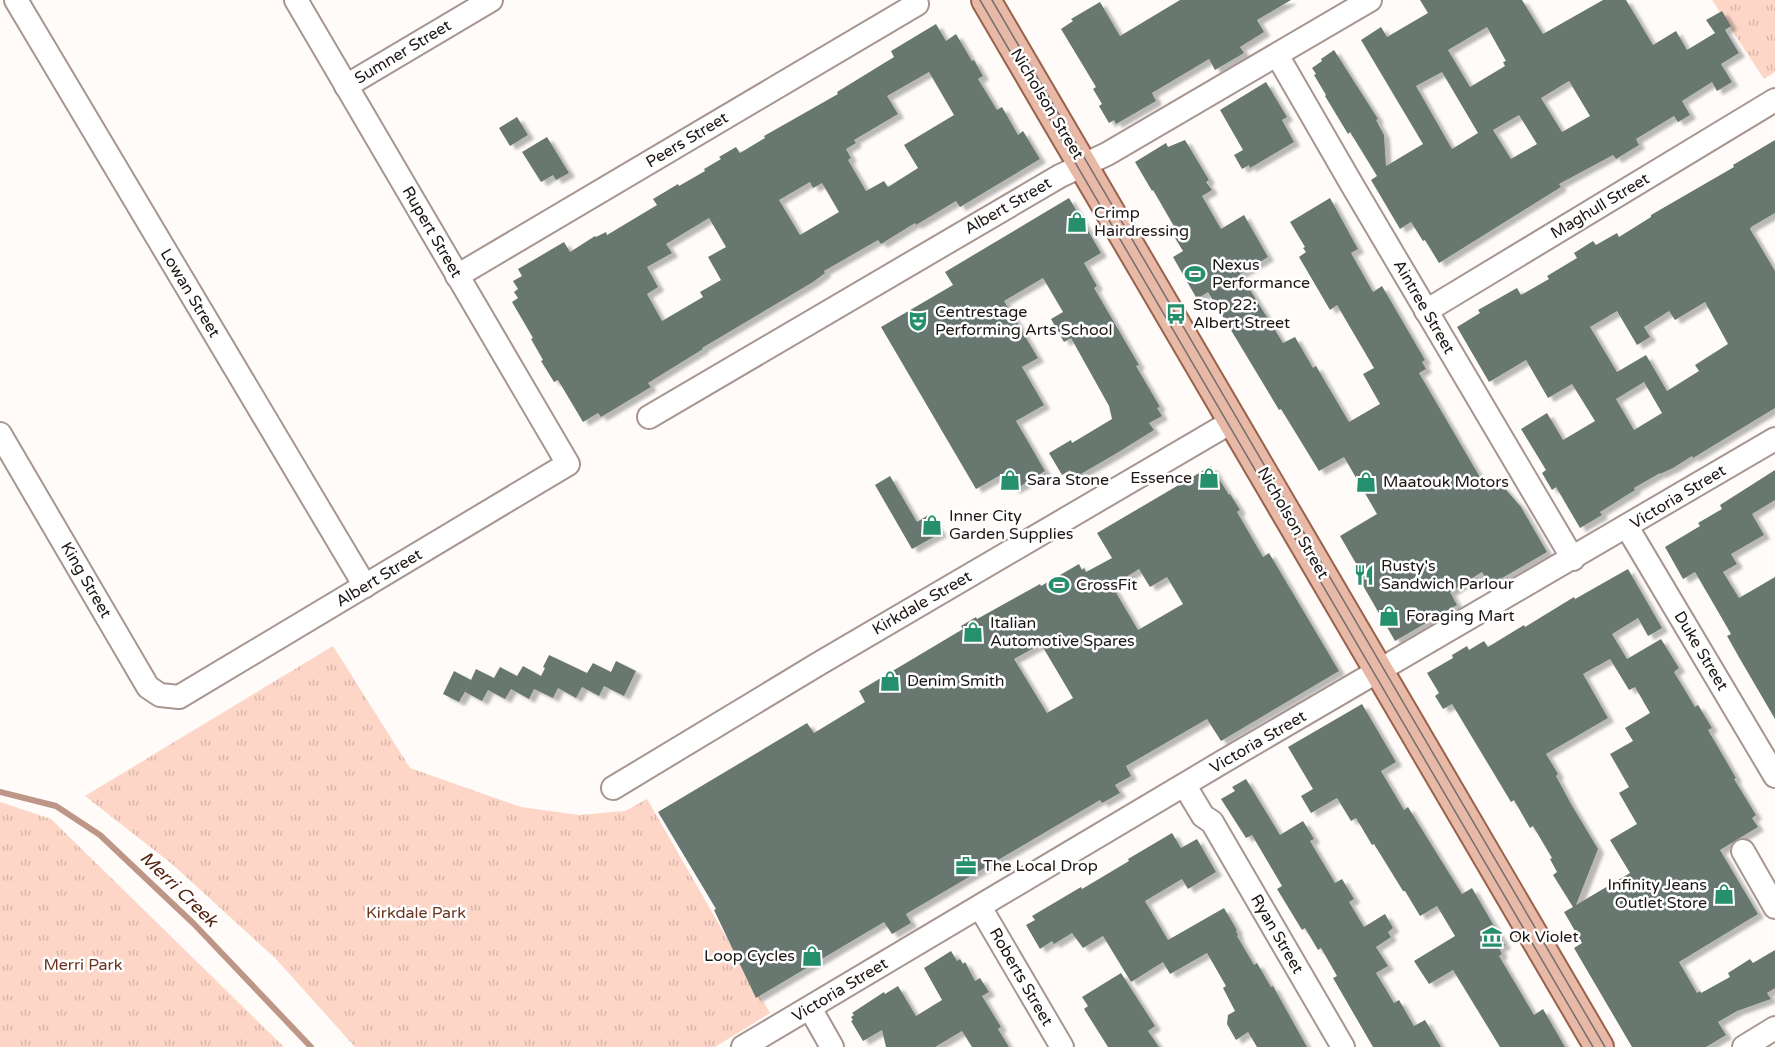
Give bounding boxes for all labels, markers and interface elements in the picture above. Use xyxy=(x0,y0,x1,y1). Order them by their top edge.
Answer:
street label: Sumner Street xyxy=(351,15,455,89)
street label: Nicholson Street xyxy=(1006,45,1088,163)
street label: Peers Street xyxy=(642,108,732,172)
street label: Maghull Street xyxy=(1547,169,1653,243)
street label: Albert Street xyxy=(961,173,1055,239)
street label: Rupert Street xyxy=(398,183,466,281)
place label: Crimp Hairdressing xyxy=(1094,203,1189,241)
shop icon: Crimp Hairdressing xyxy=(1065,210,1089,234)
street label: Lowan Street xyxy=(156,245,224,341)
place label: Nexus Performance xyxy=(1212,255,1310,293)
street label: Aintree Street xyxy=(1389,256,1459,358)
sports icon: Nexus Performance xyxy=(1183,262,1207,286)
place label: Stop 22: Albert Street xyxy=(1193,295,1290,333)
place label: Centrestage Performing Arts School xyxy=(935,302,1112,340)
bus stop icon: Stop 22: Albert Street xyxy=(1164,302,1188,326)
theatre icon: Centrestage Performing Arts School xyxy=(906,309,930,333)
street label: Victoria Street xyxy=(1626,461,1730,533)
street label: Nicholson Street xyxy=(1253,464,1333,582)
shop icon: Essence xyxy=(1197,466,1221,490)
shop icon: Sara Stone xyxy=(998,468,1022,492)
place label: Essence xyxy=(1130,468,1192,488)
place label: Sara Stone xyxy=(1027,470,1109,490)
shop icon: Maatouk Motors xyxy=(1354,470,1378,494)
place label: Maatouk Motors xyxy=(1383,472,1509,492)
place label: Inner City Garden Supplies xyxy=(949,506,1073,544)
shop icon: Inner City Garden Supplies xyxy=(920,513,944,537)
street label: King Street xyxy=(56,538,116,622)
street label: Albert Street xyxy=(332,544,426,612)
place label: Rusty's Sandwich Parlour xyxy=(1381,556,1515,594)
restaurant icon: Rusty's Sandwich Parlour xyxy=(1352,563,1376,587)
street label: Kirkdale Street xyxy=(869,566,975,640)
sports icon: CrossFit xyxy=(1047,573,1071,597)
place label: CrossFit xyxy=(1076,575,1137,595)
shop icon: Foraging Mart xyxy=(1377,604,1401,628)
place label: Foraging Mart xyxy=(1406,606,1515,626)
street label: Duke Street xyxy=(1669,608,1733,694)
place label: Italian Automotive Spares xyxy=(990,613,1135,651)
shop icon: Italian Automotive Spares xyxy=(961,620,985,644)
shop icon: Denim Smith xyxy=(878,669,902,693)
place label: Denim Smith xyxy=(907,671,1005,691)
street label: Victoria Street xyxy=(1206,706,1310,778)
water label: Merri Creek xyxy=(136,847,223,932)
office icon: The Local Drop xyxy=(954,854,978,878)
place label: The Local Drop xyxy=(983,856,1098,876)
place label: Infinity Jeans Outlet Store xyxy=(1607,875,1707,913)
shop icon: Infinity Jeans Outlet Store xyxy=(1712,882,1736,906)
street label: Ryan Street xyxy=(1246,891,1308,977)
park label: Kirkdale Park xyxy=(366,903,466,923)
street label: Roberts Street xyxy=(985,924,1057,1030)
museum icon: Ok Violet xyxy=(1480,925,1504,949)
place label: Ok Violet xyxy=(1509,927,1579,947)
shop icon: Loop Cycles xyxy=(800,944,824,968)
place label: Loop Cycles xyxy=(704,946,795,966)
street label: Victoria Street xyxy=(788,954,892,1026)
park label: Merri Park xyxy=(44,955,123,975)

